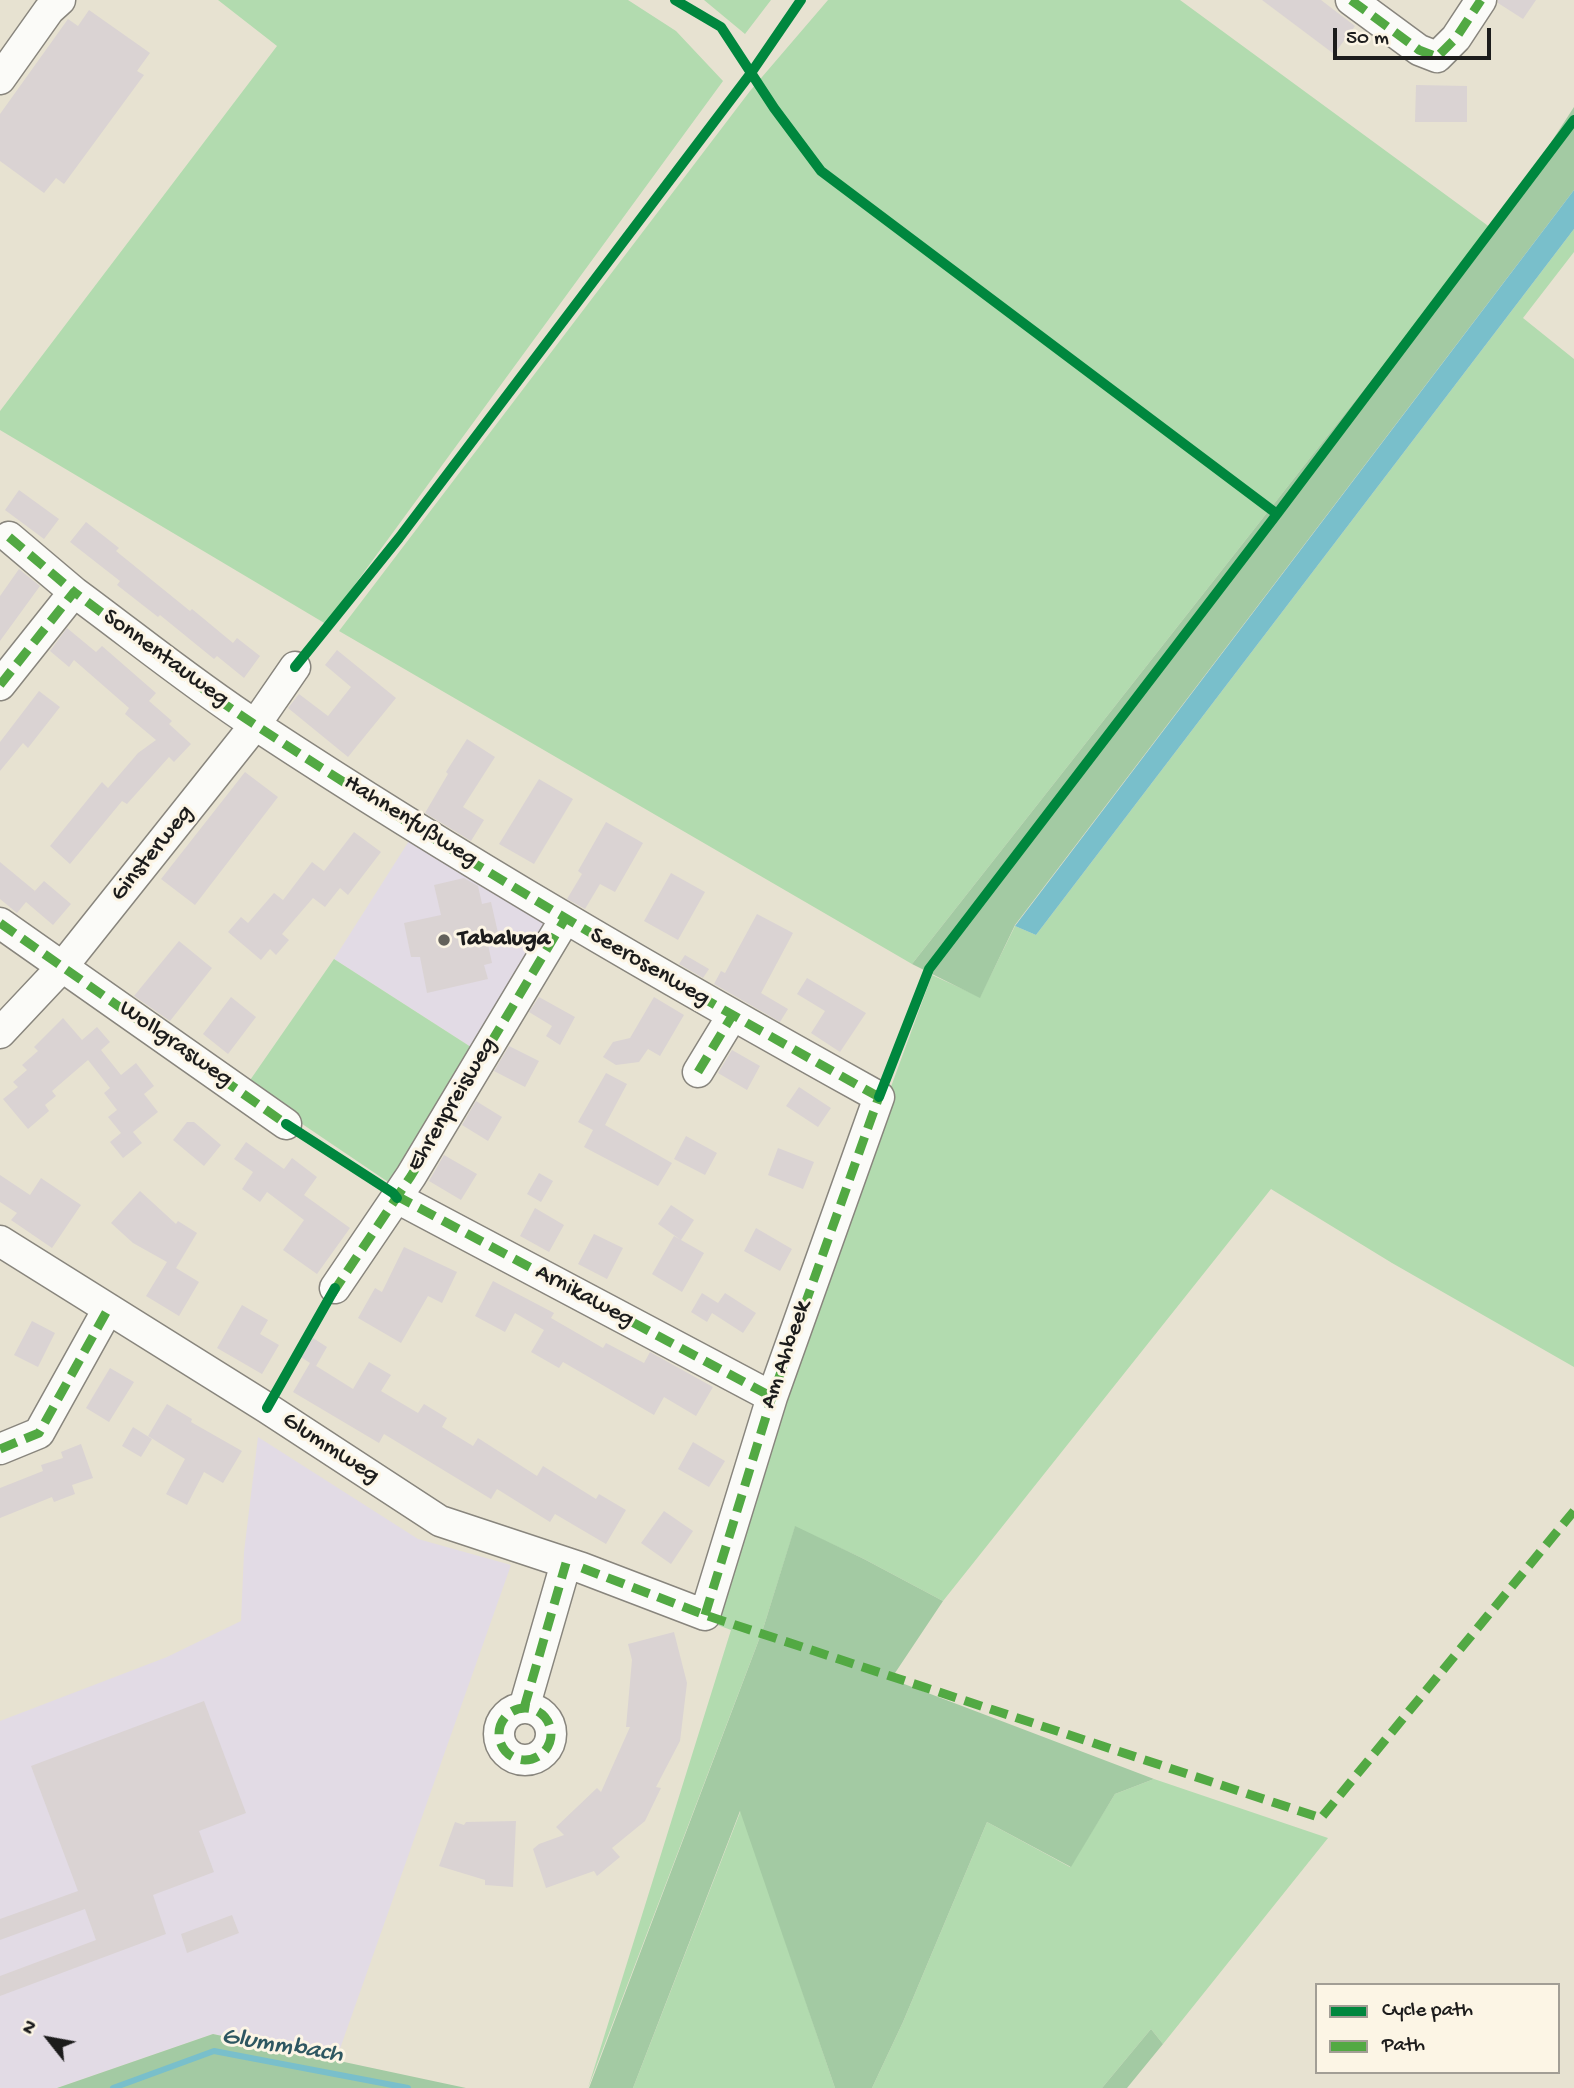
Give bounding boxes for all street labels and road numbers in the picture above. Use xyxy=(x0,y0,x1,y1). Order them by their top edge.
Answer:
street label: Sonnentauweg xyxy=(96,604,234,714)
street label: Hahnenfußweg xyxy=(338,769,482,875)
street label: Ginsterweg xyxy=(105,800,201,908)
street label: Seerosenweg xyxy=(584,922,714,1014)
street label: Wollgrasweg xyxy=(113,995,237,1095)
street label: Ehrenpreisweg xyxy=(402,1033,504,1177)
street label: Arnikaweg xyxy=(530,1259,638,1335)
street label: Am Ahbeek xyxy=(755,1297,819,1413)
street label: Glummweg xyxy=(276,1407,384,1491)

